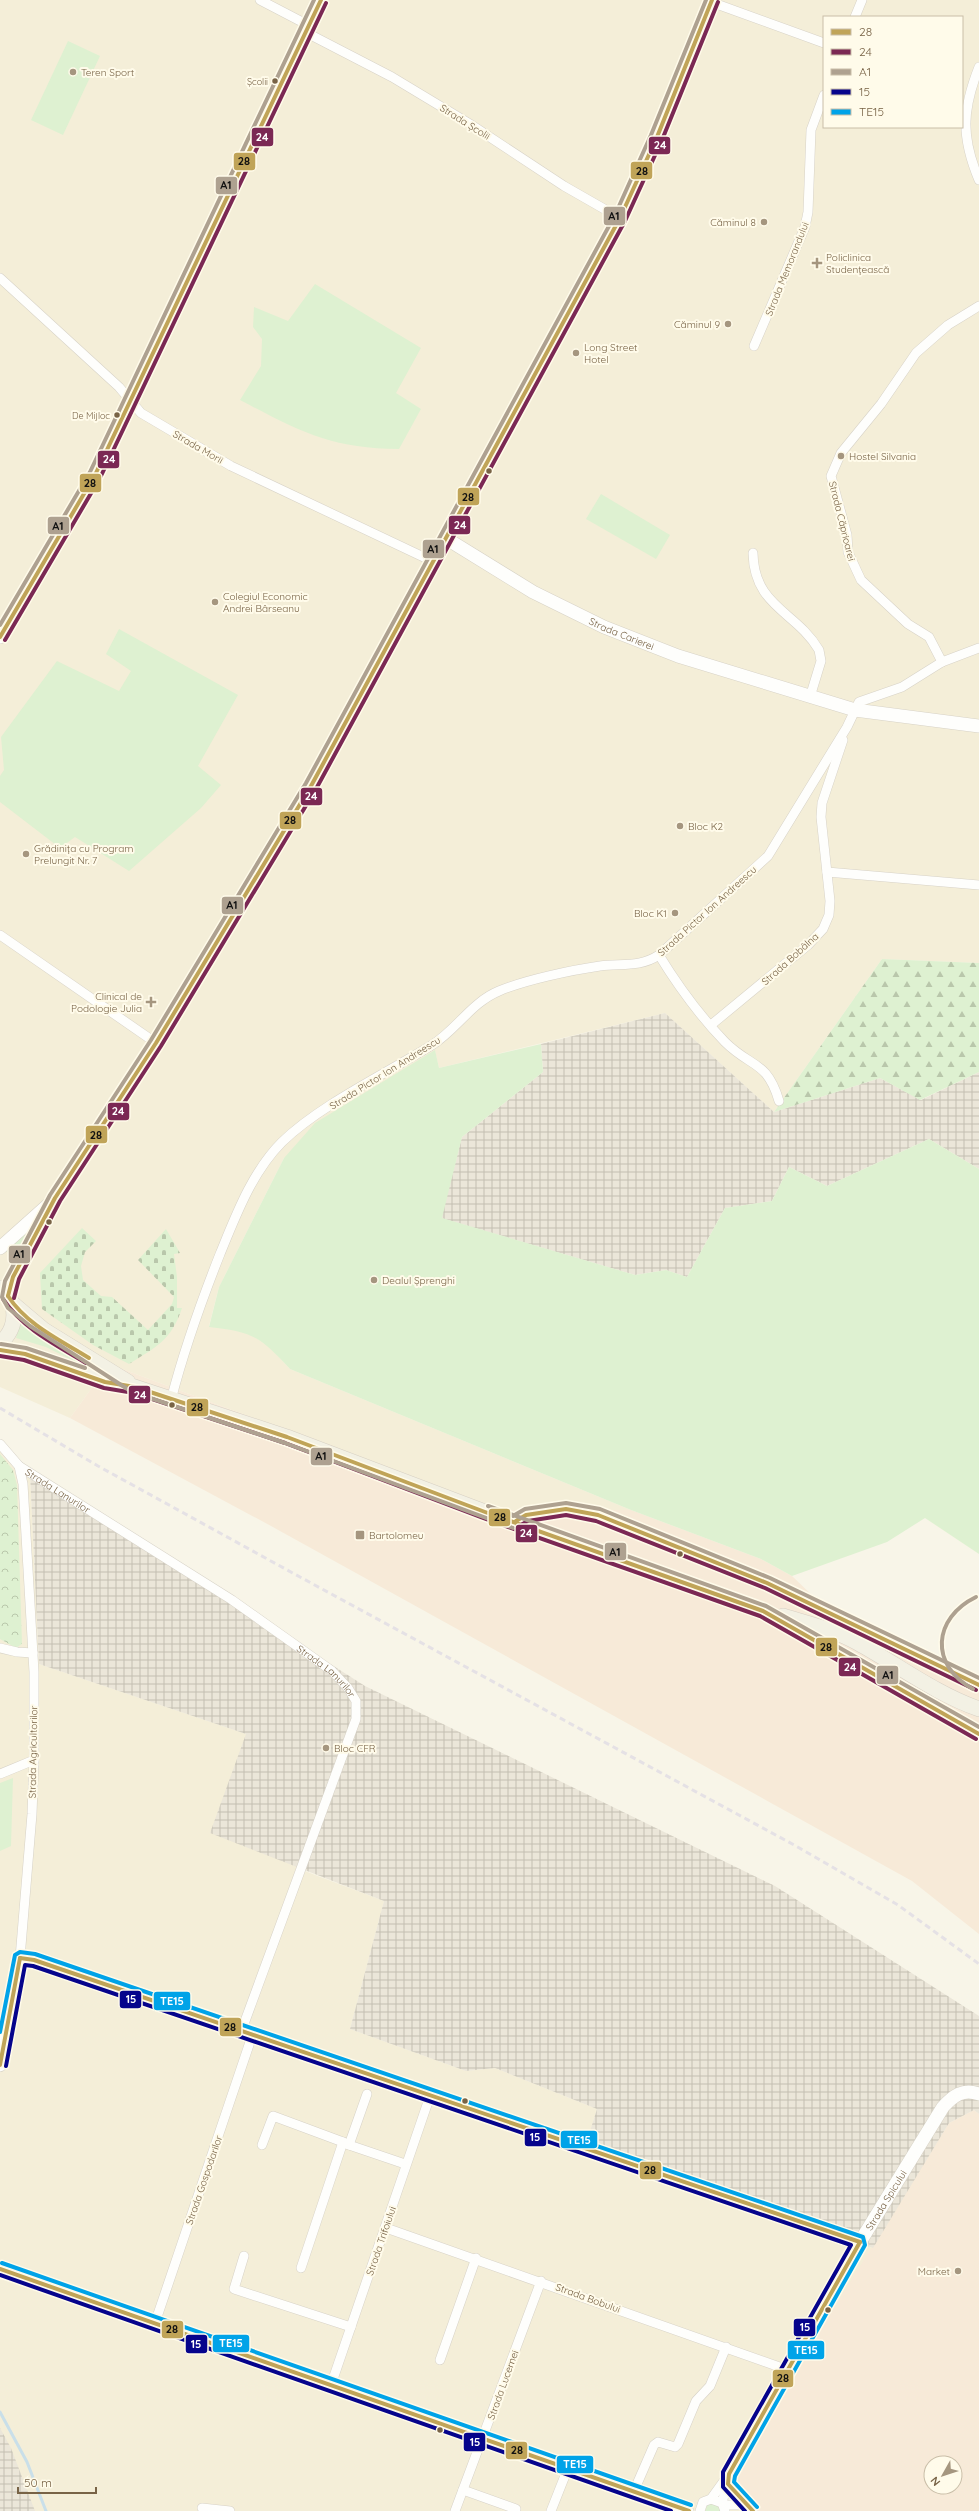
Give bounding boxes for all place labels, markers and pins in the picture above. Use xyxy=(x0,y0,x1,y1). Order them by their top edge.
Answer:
place label: Teren Sport xyxy=(81,66,135,79)
marker: Teren Sport xyxy=(68,67,78,77)
place label: Școlii xyxy=(247,76,268,87)
marker: Școlii xyxy=(270,76,280,86)
place label: Căminul 8 xyxy=(710,216,756,229)
marker: Căminul 8 xyxy=(759,217,769,227)
place label: Policlinica Studențească xyxy=(826,251,889,276)
marker: Policlinica Studențească xyxy=(811,257,823,269)
place label: Căminul 9 xyxy=(674,318,720,331)
marker: Căminul 9 xyxy=(723,319,733,329)
place label: Long Street Hotel xyxy=(584,341,638,366)
marker: Long Street Hotel xyxy=(571,348,581,358)
place label: De Mijloc xyxy=(72,410,110,421)
marker: De Mijloc xyxy=(112,410,122,420)
place label: Hostel Silvania xyxy=(849,450,916,463)
marker: Hostel Silvania xyxy=(836,451,846,461)
unlabelled marker xyxy=(484,466,494,476)
place label: Colegiul Economic Andrei Bârseanu xyxy=(223,590,308,615)
marker: Colegiul Economic Andrei Bârseanu xyxy=(210,597,220,607)
place label: Bloc K2 xyxy=(688,820,723,833)
marker: Bloc K2 xyxy=(675,821,685,831)
place label: Grădinița cu Program Prelungit Nr. 7 xyxy=(34,842,133,867)
marker: Grădinița cu Program Prelungit Nr. 7 xyxy=(21,849,31,859)
place label: Bloc K1 xyxy=(634,907,667,920)
marker: Bloc K1 xyxy=(670,908,680,918)
place label: Clinical de Podologie Julia xyxy=(71,990,142,1015)
marker: Clinical de Podologie Julia xyxy=(145,996,157,1008)
unlabelled marker xyxy=(44,1217,54,1227)
place label: Dealul Șprenghi xyxy=(382,1274,455,1287)
marker: Dealul Șprenghi xyxy=(369,1275,379,1285)
unlabelled marker xyxy=(167,1400,177,1410)
marker: Bartolomeu xyxy=(354,1529,366,1541)
place label: Bartolomeu xyxy=(369,1529,424,1542)
unlabelled marker xyxy=(675,1549,685,1559)
place label: Bloc CFR xyxy=(334,1742,376,1755)
marker: Bloc CFR xyxy=(321,1743,331,1753)
unlabelled marker xyxy=(460,2096,470,2106)
place label: Market xyxy=(918,2265,951,2278)
marker: Market xyxy=(953,2266,963,2276)
unlabelled marker xyxy=(823,2305,833,2315)
unlabelled marker xyxy=(435,2425,445,2435)

